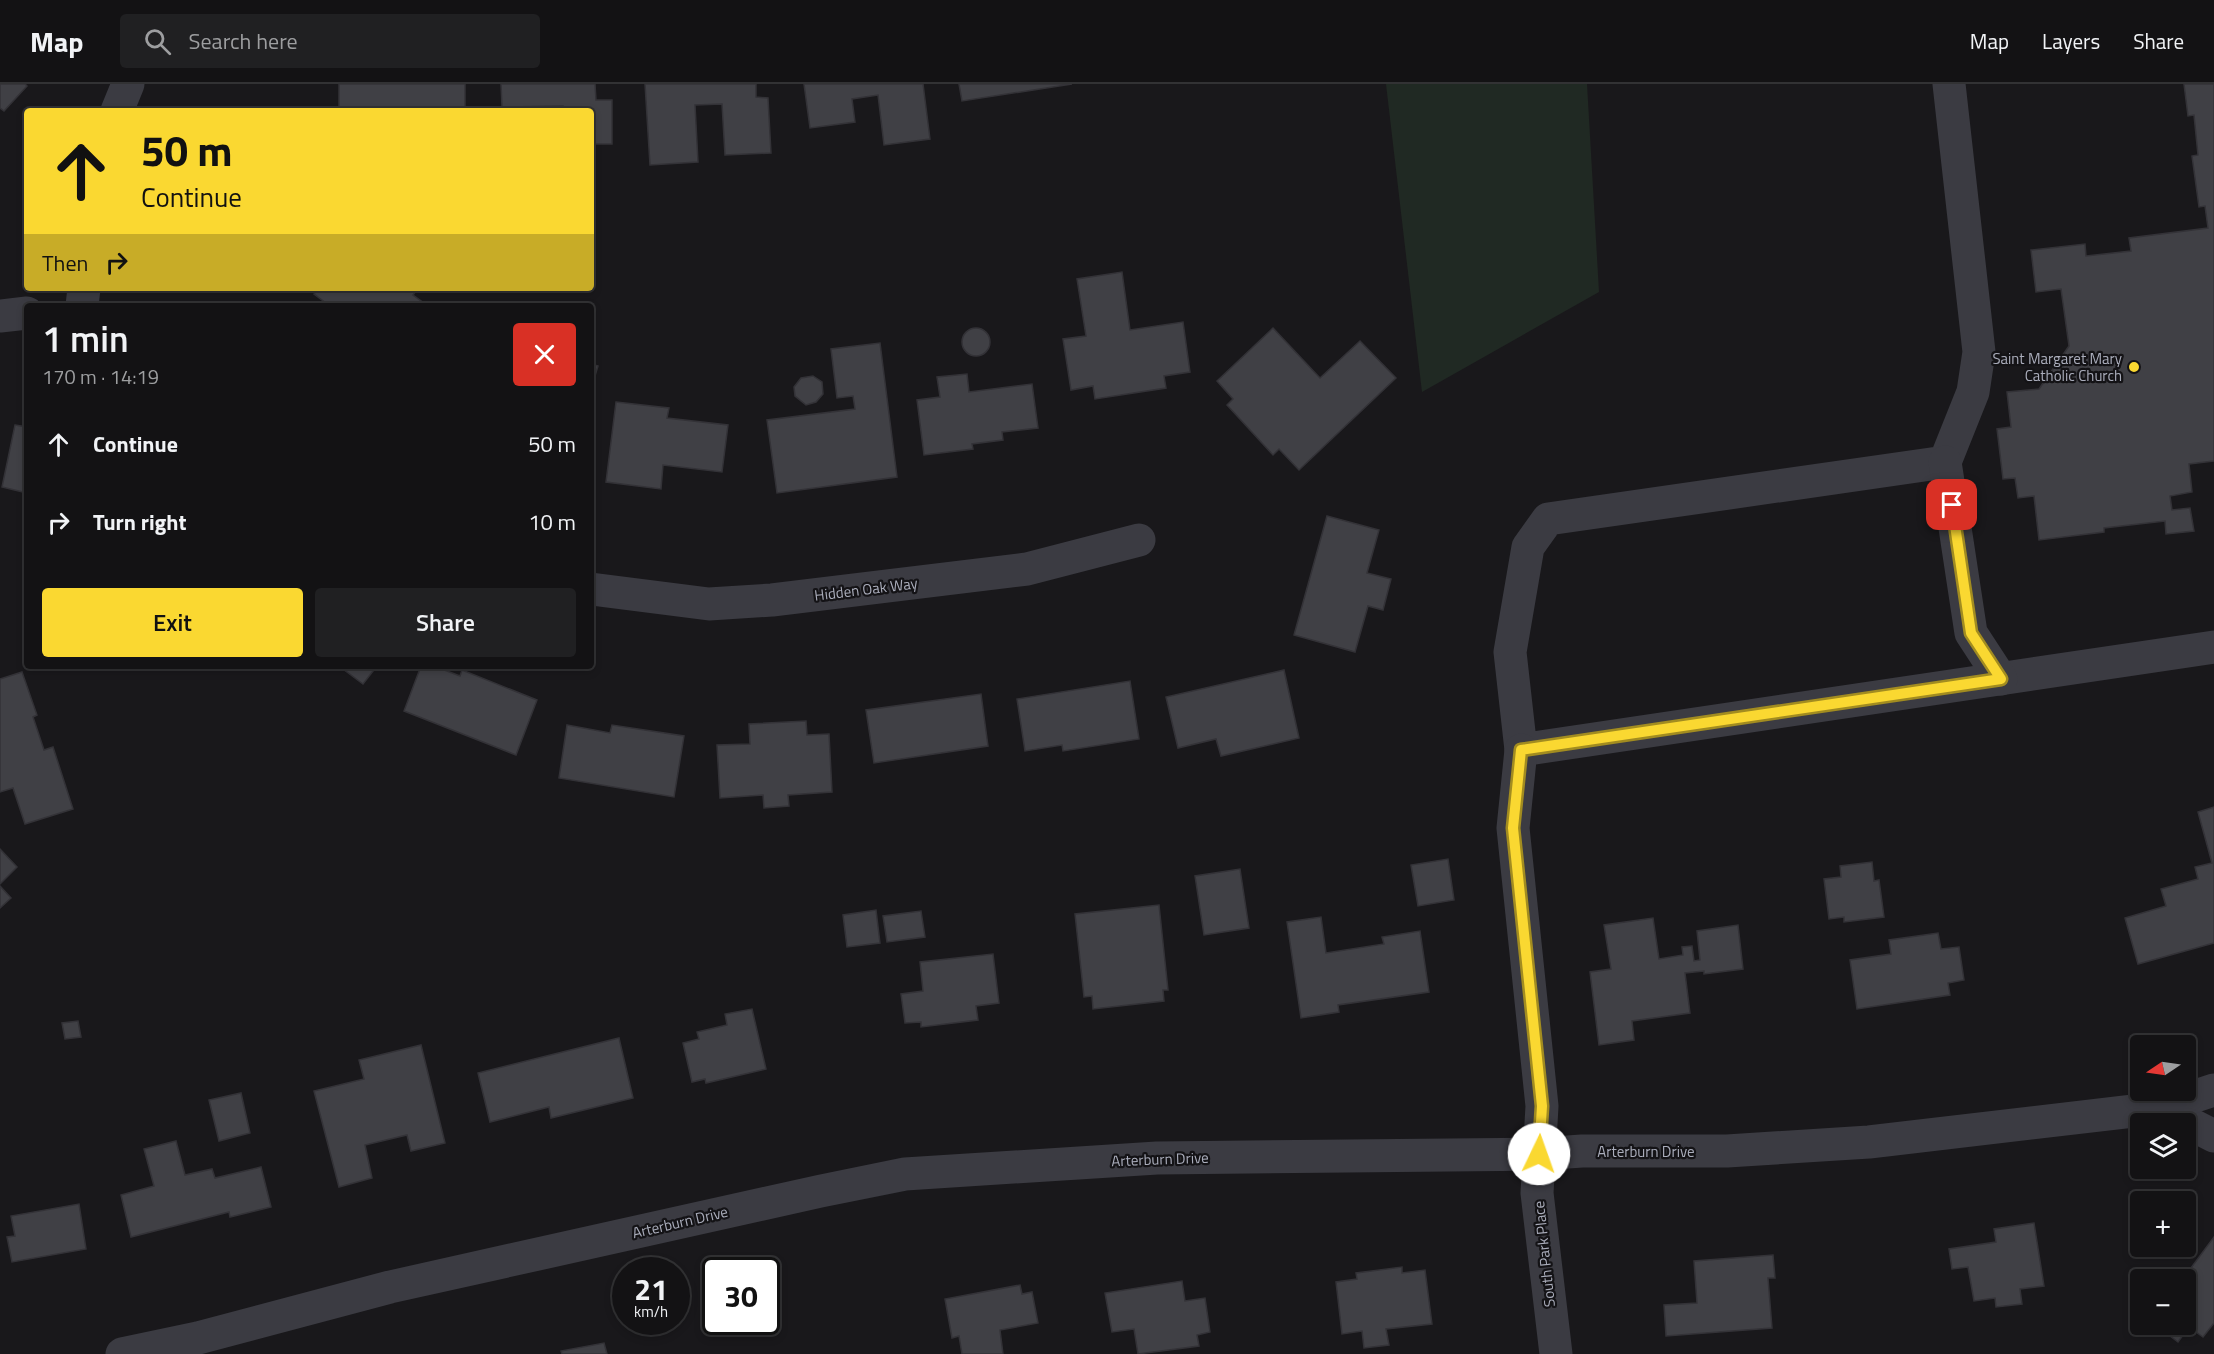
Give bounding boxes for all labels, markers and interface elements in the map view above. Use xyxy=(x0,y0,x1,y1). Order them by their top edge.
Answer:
search box xyxy=(120,14,540,68)
text: Map xyxy=(30,20,84,63)
text: Search here xyxy=(189,24,298,58)
icon: search xyxy=(141,25,174,58)
text: Map xyxy=(1970,25,2009,57)
text: Layers xyxy=(2042,25,2100,57)
text: Share xyxy=(2133,25,2184,57)
text: 50 m xyxy=(141,118,233,182)
icon: ahead xyxy=(42,132,120,210)
text: Continue xyxy=(141,176,242,217)
text: Then xyxy=(42,246,88,280)
icon: right xyxy=(100,246,133,279)
text: 1 min xyxy=(42,311,129,366)
button: close xyxy=(513,323,576,386)
place label: Saint Margaret Mary Catholic Church xyxy=(1992,347,2122,387)
marker: Saint Margaret Mary Catholic Church xyxy=(2127,360,2141,374)
text: 170 m · 14:19 xyxy=(42,361,159,392)
text: Continue xyxy=(93,427,178,461)
text: 50 m xyxy=(528,427,576,461)
icon: ahead xyxy=(42,428,75,461)
pin xyxy=(1926,479,1977,530)
icon: arrive xyxy=(1935,488,1968,521)
text: Turn right xyxy=(93,505,187,539)
text: 10 m xyxy=(528,505,576,539)
icon: right xyxy=(42,506,75,539)
street label: Hidden Oak Way xyxy=(813,571,919,607)
button: Exit xyxy=(42,588,303,657)
button: Share xyxy=(315,588,576,657)
north arrow xyxy=(2130,1035,2196,1101)
map controls xyxy=(2130,1035,2196,1335)
button: layers xyxy=(2130,1113,2196,1179)
position arrow xyxy=(1507,1122,1571,1186)
street label: Arterburn Drive xyxy=(1597,1140,1695,1163)
street label: Arterburn Drive xyxy=(1111,1146,1209,1172)
button: + xyxy=(2130,1191,2196,1257)
street label: Arterburn Drive xyxy=(630,1200,730,1244)
street label: South Park Place xyxy=(1527,1200,1561,1308)
speed limit sign: 30 xyxy=(702,1257,780,1335)
text: 21 xyxy=(634,1266,668,1312)
button: − xyxy=(2130,1269,2196,1335)
text: km/h xyxy=(634,1300,668,1323)

